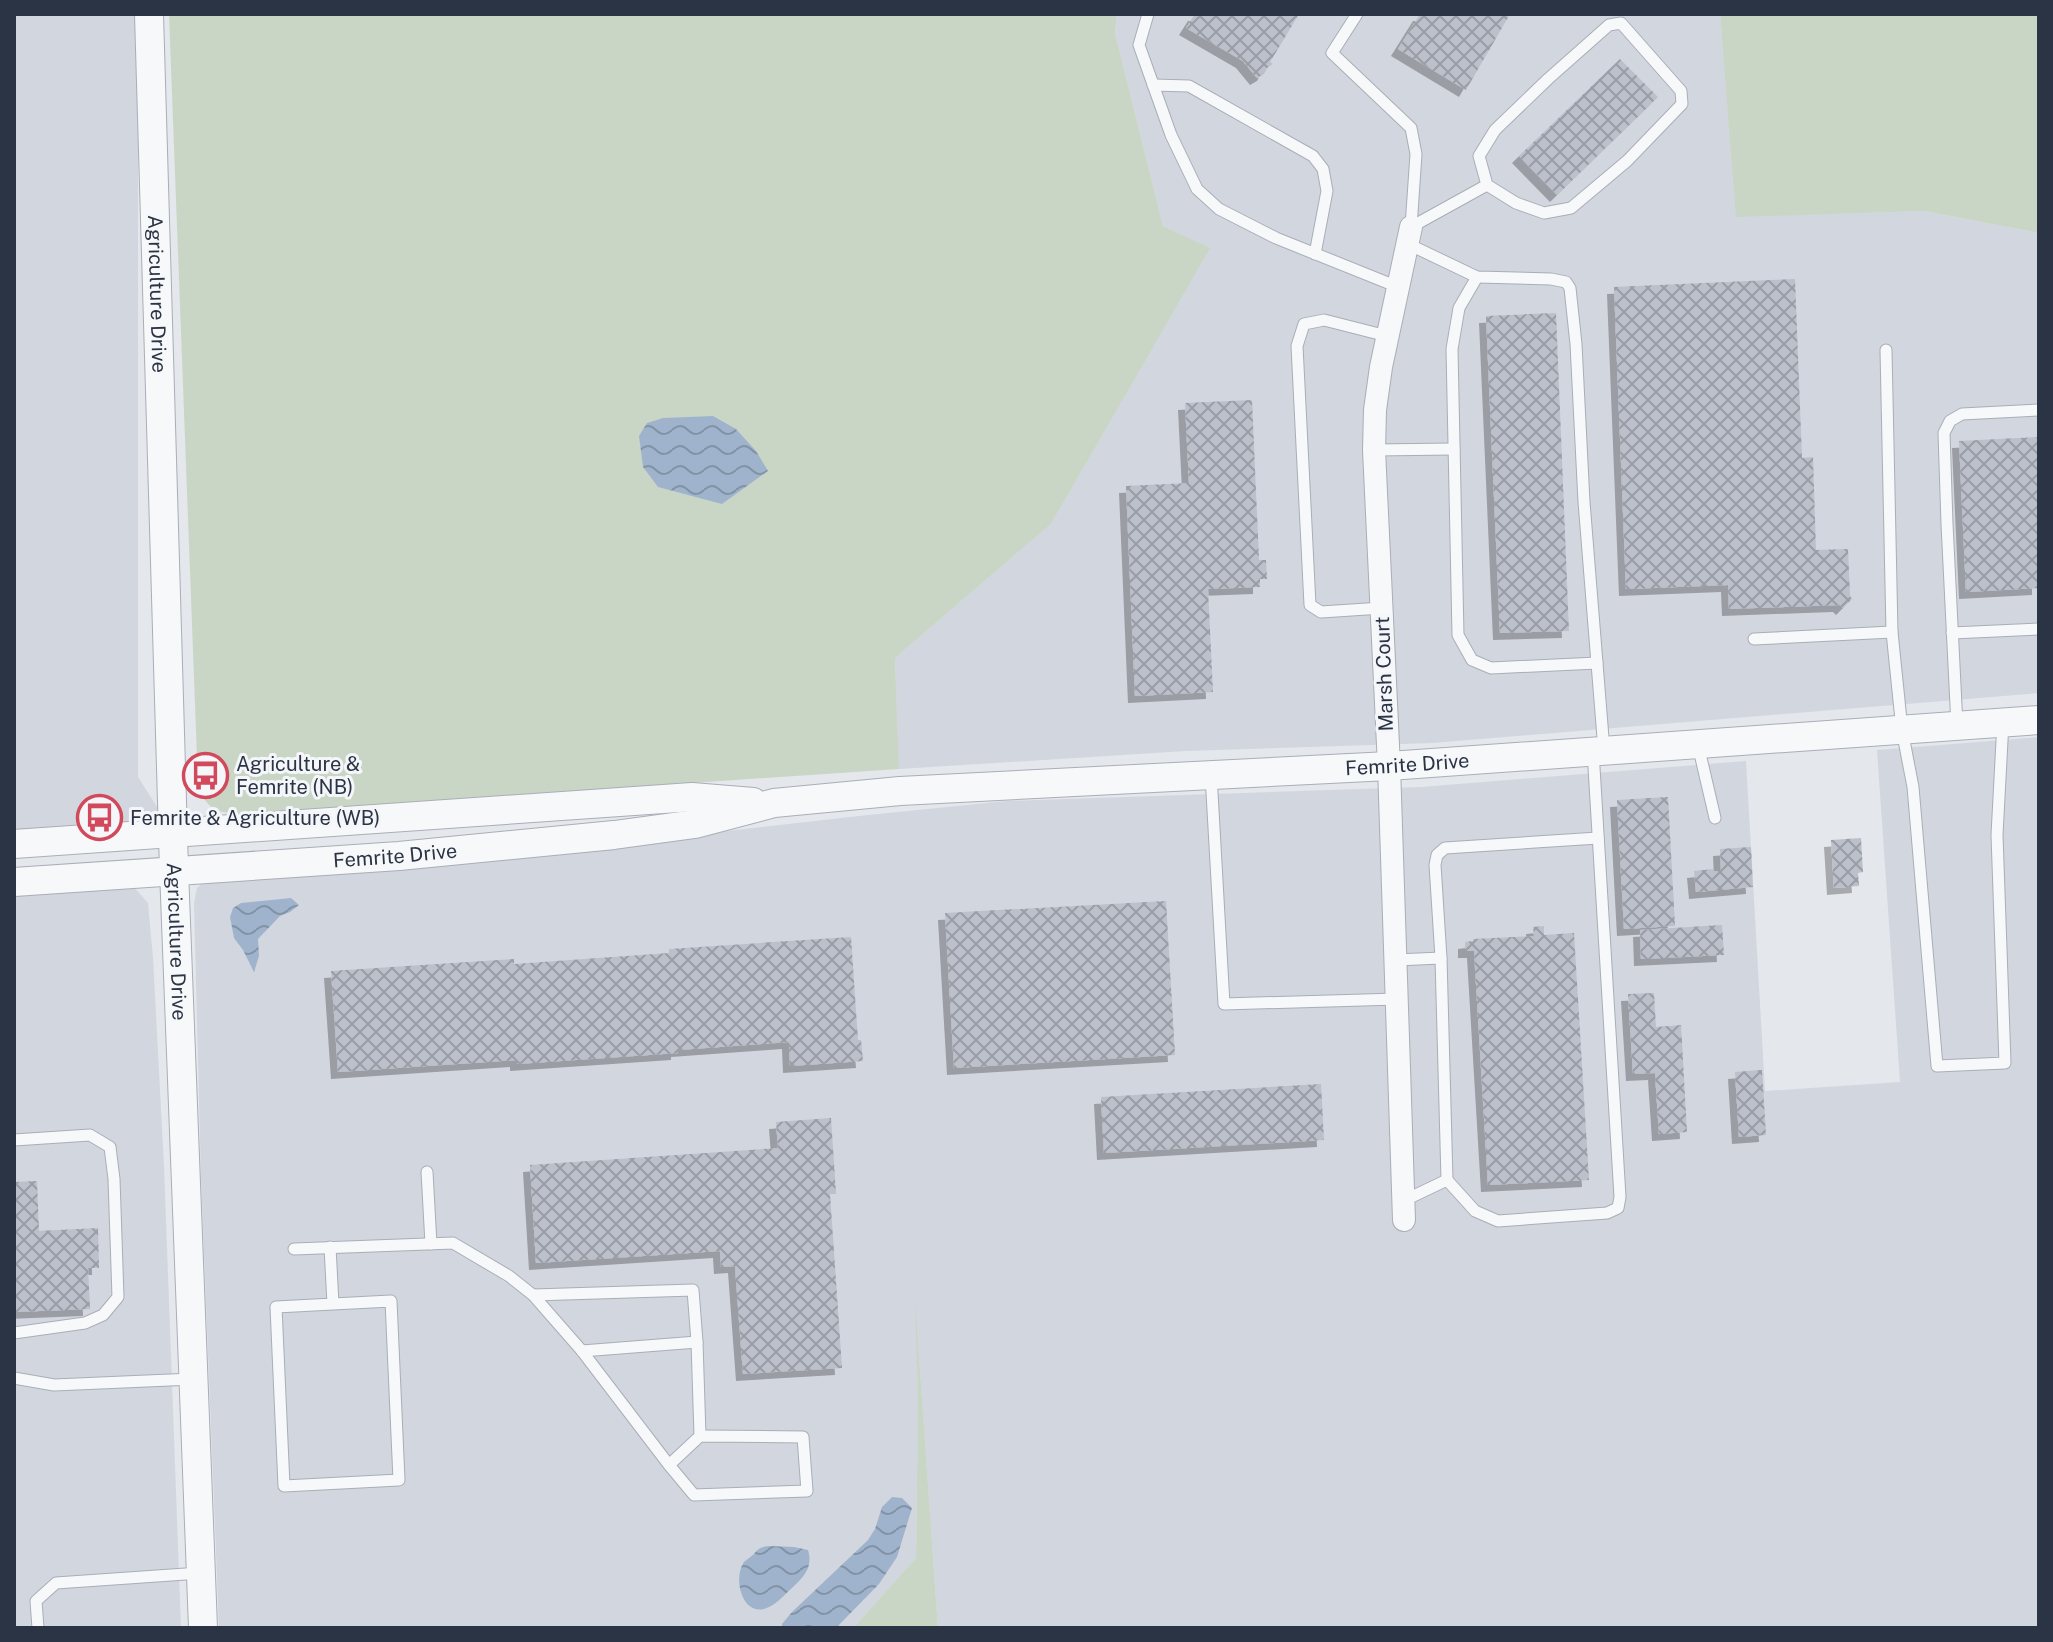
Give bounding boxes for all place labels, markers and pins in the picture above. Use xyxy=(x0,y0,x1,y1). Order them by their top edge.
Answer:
bus stop icon: Agriculture & Femrite (NB) xyxy=(181,751,229,799)
place label: Agriculture & Femrite (NB) xyxy=(236,752,360,799)
bus stop icon: Femrite & Agriculture (WB) xyxy=(75,794,123,842)
place label: Femrite & Agriculture (WB) xyxy=(130,806,380,830)

